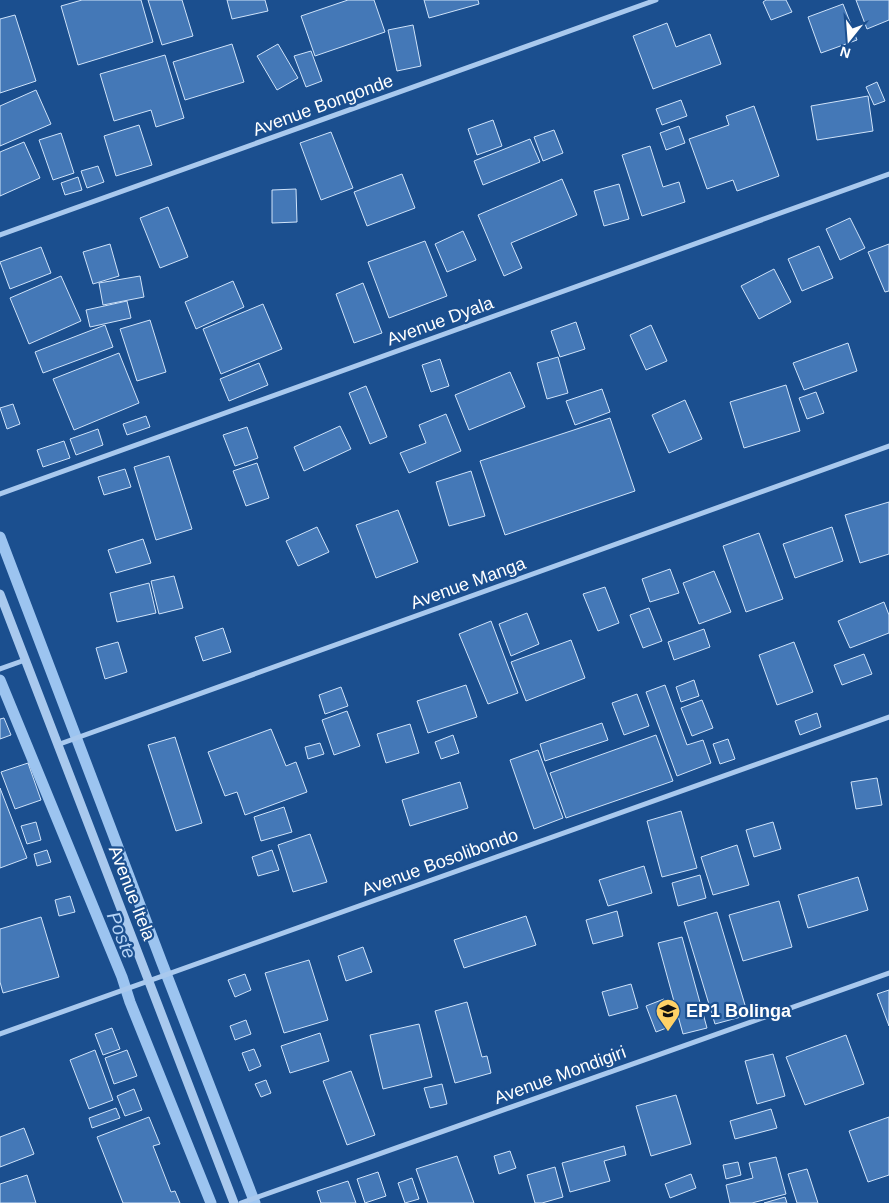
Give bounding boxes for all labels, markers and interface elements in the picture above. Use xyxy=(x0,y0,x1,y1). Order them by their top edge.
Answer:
north arrow xyxy=(824,15,874,65)
text: N xyxy=(838,43,852,62)
street label: Avenue Bongonde xyxy=(250,70,396,140)
street label: Avenue Dyala xyxy=(384,292,497,350)
street label: Avenue Manga xyxy=(408,553,529,613)
street label: Avenue Bosolibondo xyxy=(359,824,521,900)
street label: Avenue Itela xyxy=(105,843,160,944)
water label: Poste xyxy=(103,909,140,962)
school or university icon: EP1 Bolinga xyxy=(655,998,681,1032)
place label: EP1 Bolinga xyxy=(686,1001,792,1021)
street label: Avenue Mondigiri xyxy=(491,1042,629,1108)

